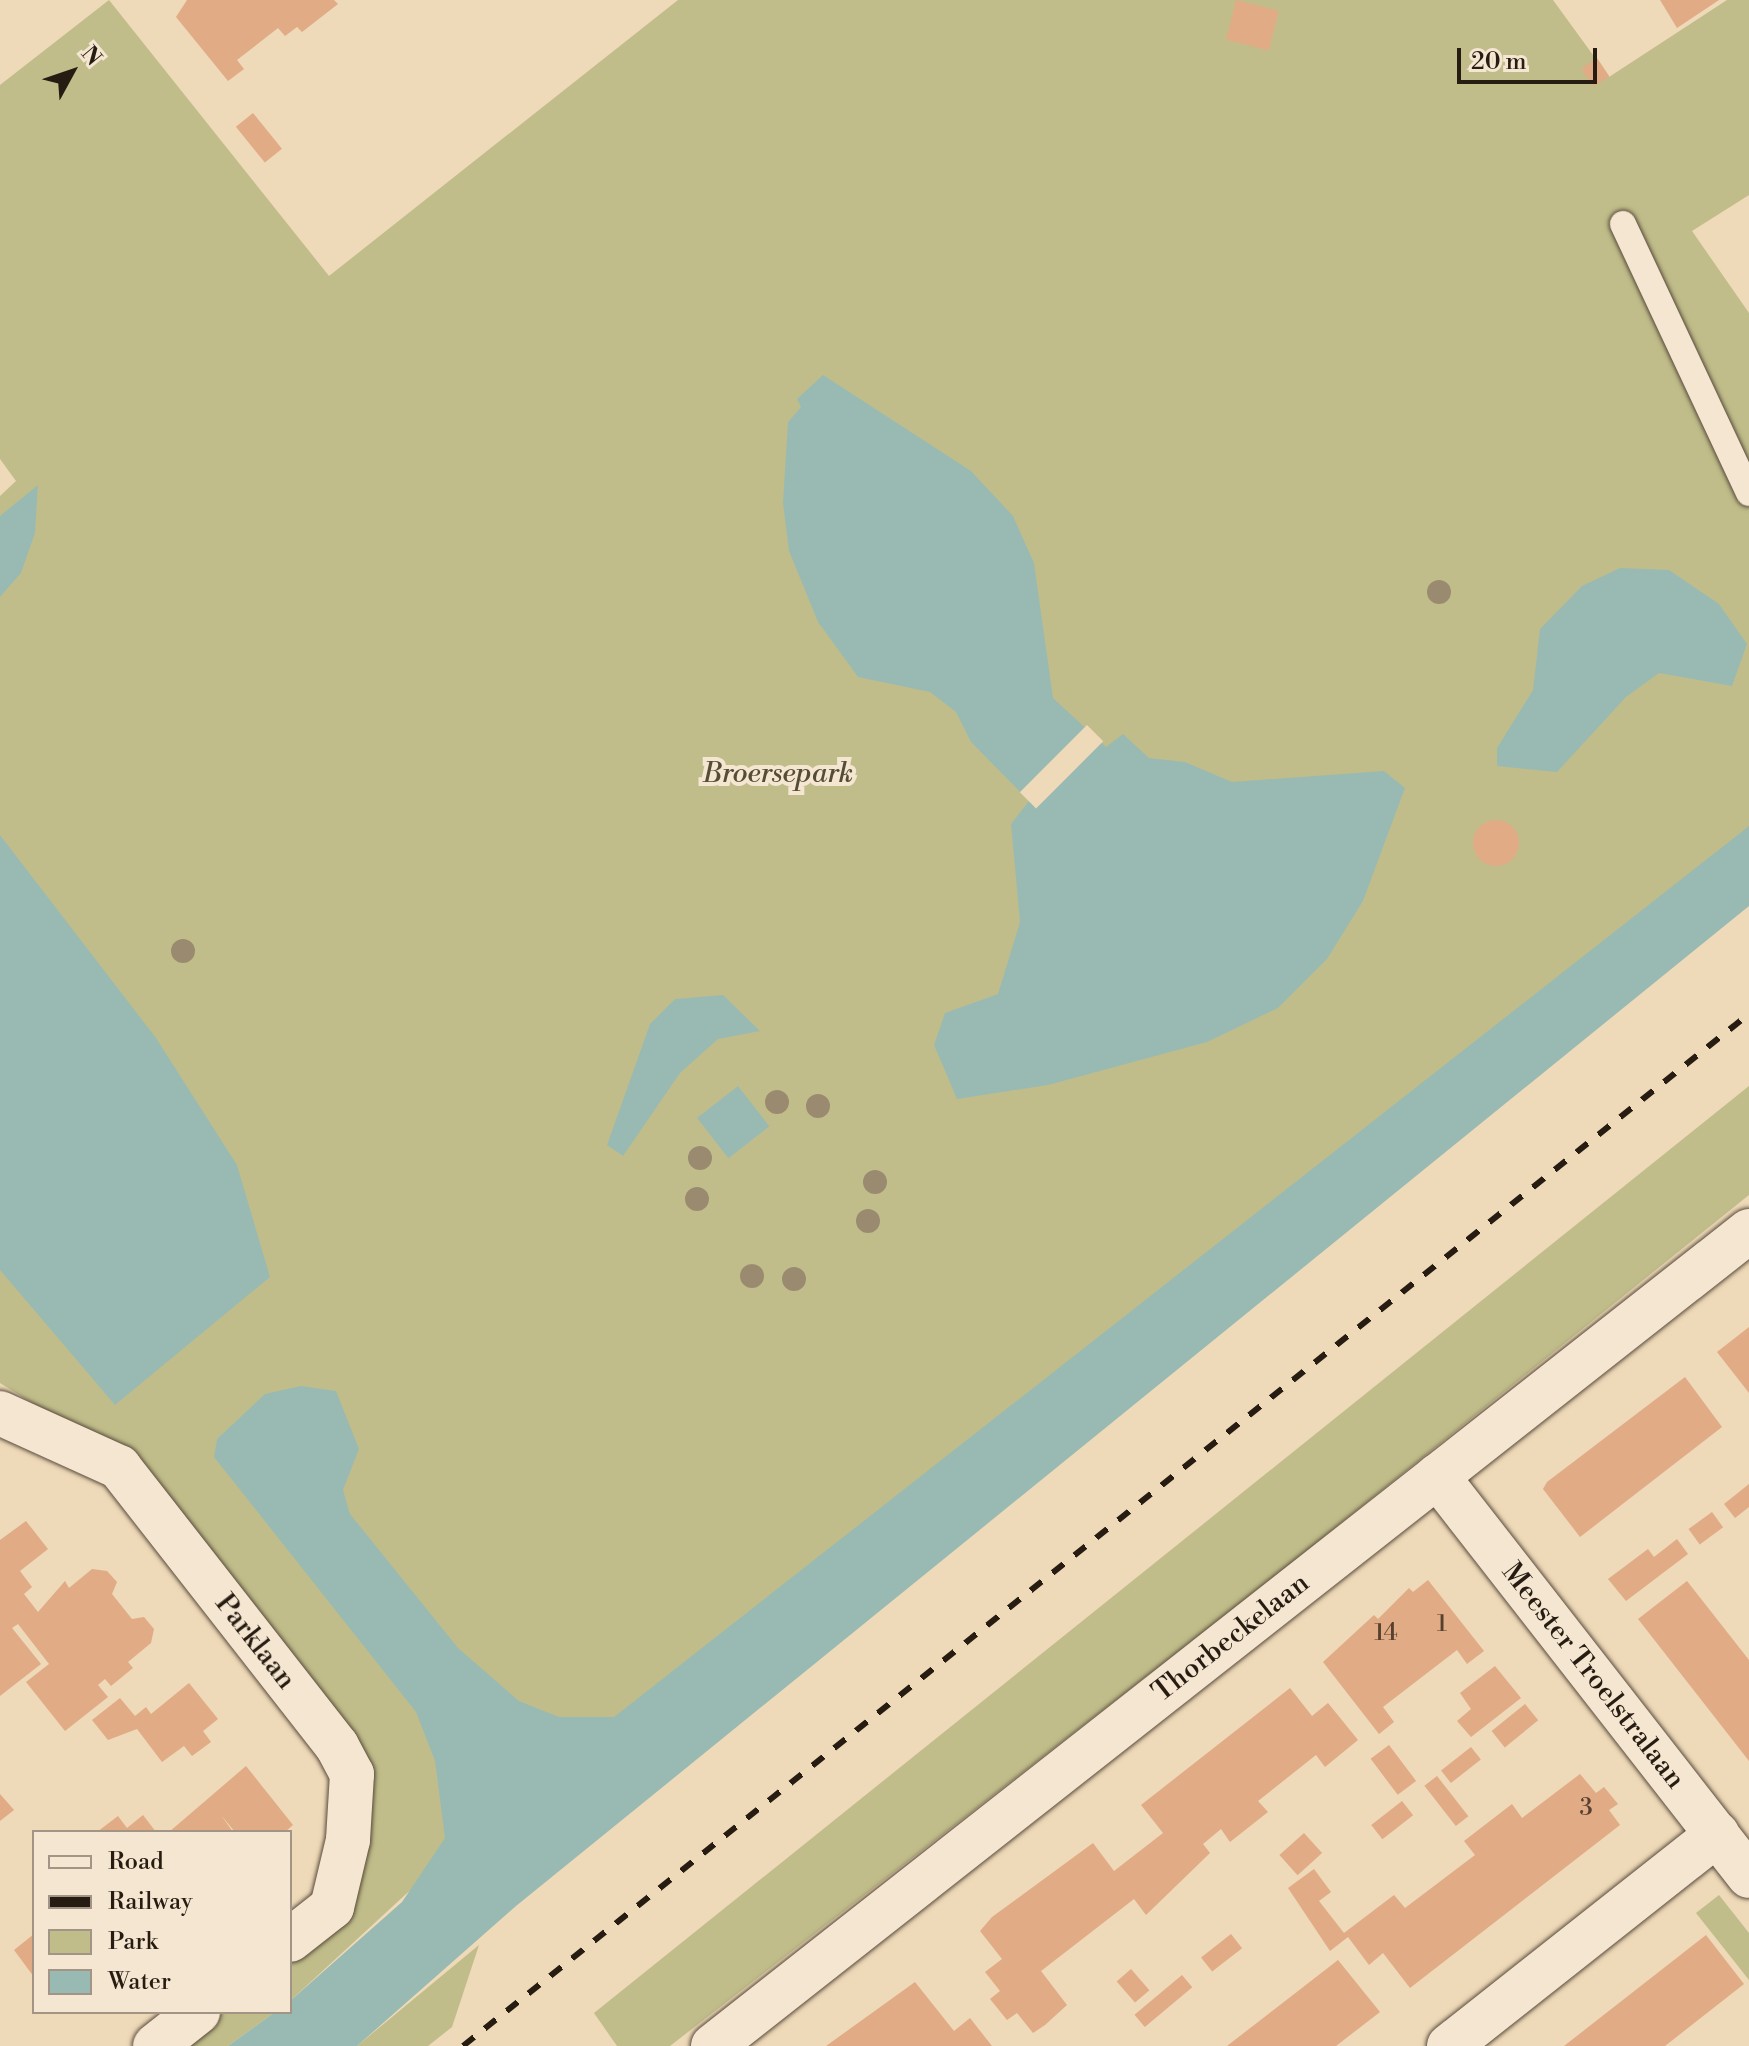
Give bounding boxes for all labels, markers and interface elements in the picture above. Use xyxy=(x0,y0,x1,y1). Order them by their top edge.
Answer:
north arrow xyxy=(32,32,112,112)
scale bar xyxy=(1461,32,1601,82)
text: N xyxy=(75,41,107,72)
text: 20 m xyxy=(1471,47,1527,77)
park label: Broersepark xyxy=(703,757,853,791)
street label: Meester Troelstralaan xyxy=(1494,1556,1692,1796)
street label: Thorbeckelaan xyxy=(1146,1566,1316,1710)
street label: Parklaan xyxy=(207,1588,303,1696)
house number: 1 xyxy=(1437,1611,1447,1639)
house number: 14 xyxy=(1374,1620,1398,1648)
house number: 3 xyxy=(1579,1795,1593,1823)
legend xyxy=(32,1830,292,2014)
text: Road xyxy=(108,1847,164,1877)
text: Railway xyxy=(108,1887,193,1917)
text: Park xyxy=(108,1927,158,1957)
text: Water xyxy=(108,1967,171,1997)

